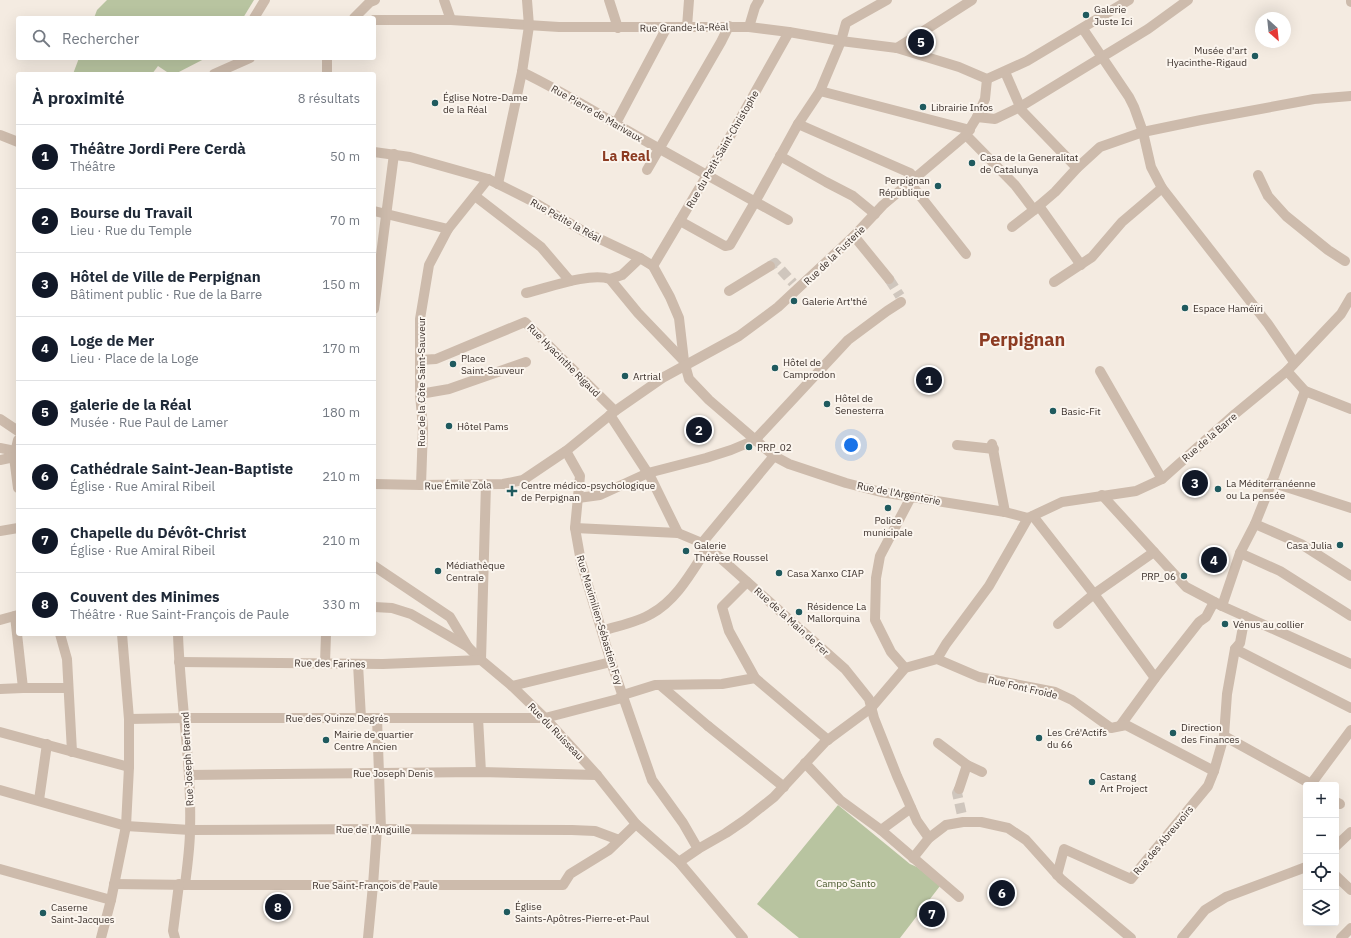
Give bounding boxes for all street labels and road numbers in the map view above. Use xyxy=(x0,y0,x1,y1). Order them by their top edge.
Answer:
street label: Rue Grande-la-Réal xyxy=(640,20,729,35)
street label: Rue Pierre de Marivaux xyxy=(549,82,645,145)
street label: Rue du Petit-Saint-Christophe xyxy=(683,88,762,210)
street label: Rue Petite la Réal xyxy=(528,196,604,245)
street label: Rue de la Fusterie xyxy=(801,222,868,288)
street label: Rue de la Côte Saint-Sauveur xyxy=(415,317,428,447)
street label: Rue Hyacinthe Rigaud xyxy=(524,321,603,400)
street label: Rue de la Barre xyxy=(1179,410,1240,465)
street label: Rue Émile Zola xyxy=(424,478,492,493)
street label: Rue de l'Argenterie xyxy=(856,479,942,508)
street label: Rue Maximilien-Sébastien Foy xyxy=(574,554,625,687)
street label: Rue de la Main de Fer xyxy=(752,584,832,659)
street label: Rue des Farines xyxy=(294,656,366,671)
street label: Rue Font Froide xyxy=(987,673,1059,702)
street label: Rue du Ruisseau xyxy=(525,700,586,763)
street label: Rue Joseph Bertrand xyxy=(179,711,196,807)
street label: Rue des Quinze Degrés xyxy=(285,712,389,725)
street label: Rue Joseph Denis xyxy=(353,767,433,780)
street label: Rue des Abreuvoirs xyxy=(1130,803,1196,878)
street label: Rue de l'Anguille xyxy=(336,823,411,836)
street label: Rue Saint-François de Paule xyxy=(312,879,438,892)

